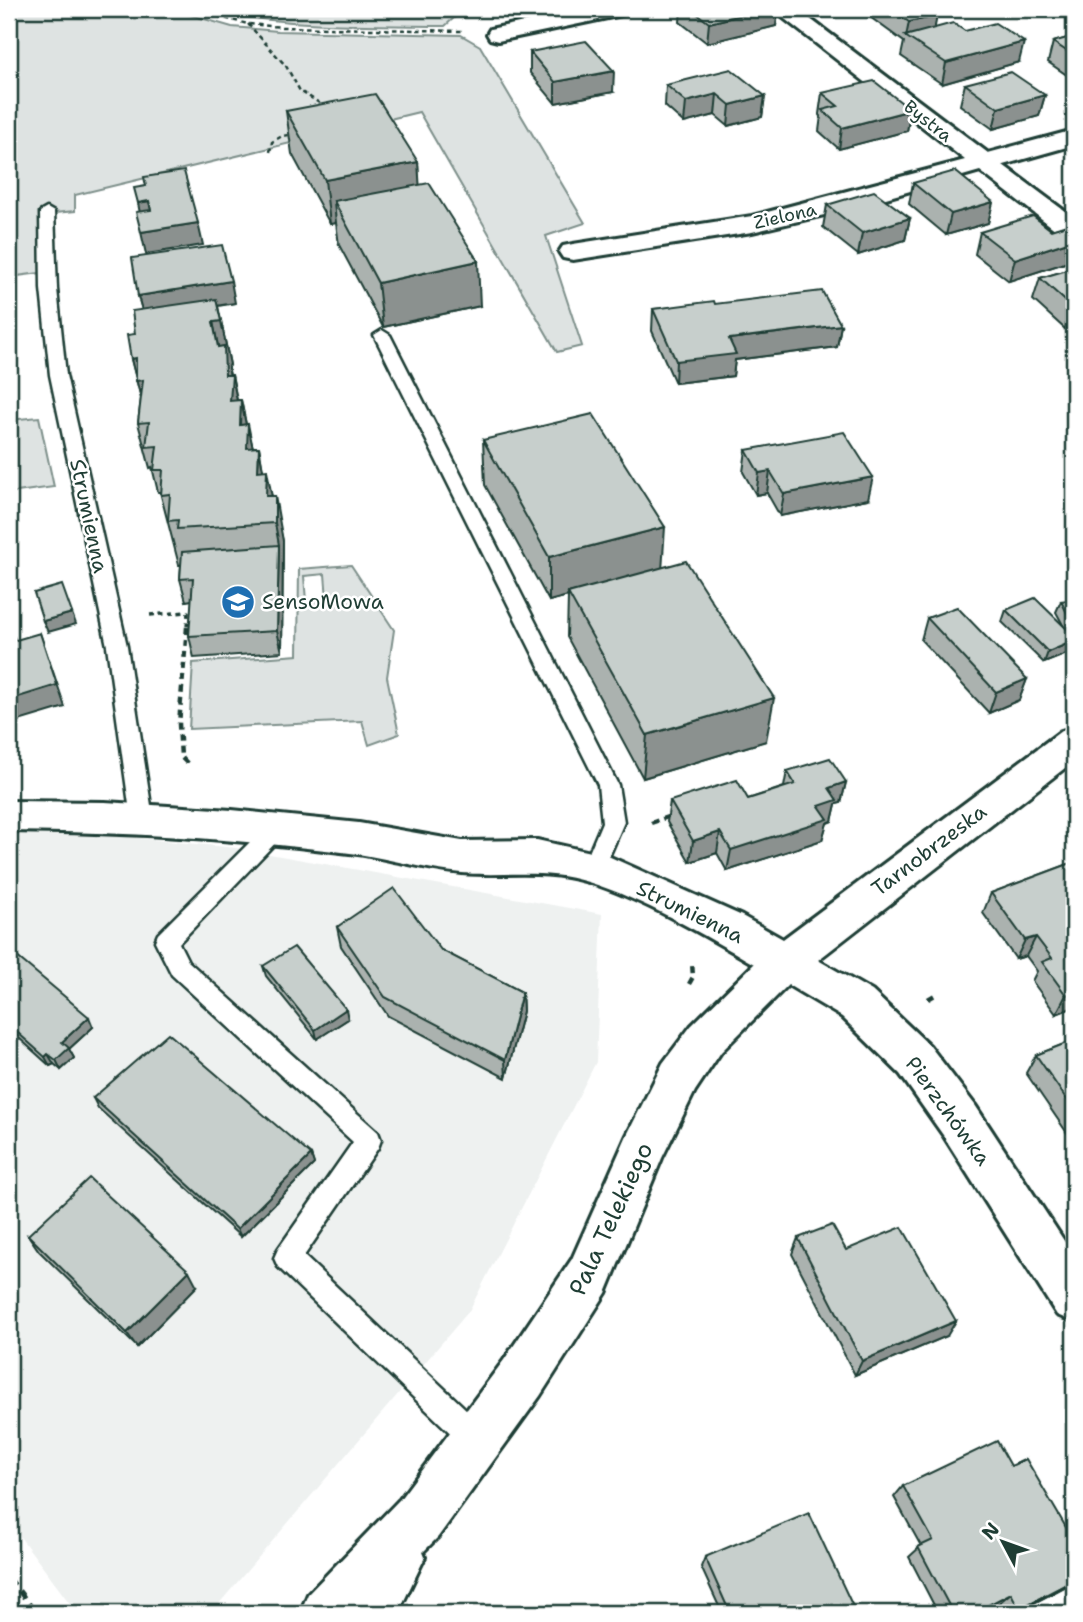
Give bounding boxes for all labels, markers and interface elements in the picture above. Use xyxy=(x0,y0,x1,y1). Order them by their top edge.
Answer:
street label: Bystra xyxy=(899,94,957,148)
street label: Zielona xyxy=(751,197,819,235)
street label: Strumienna xyxy=(63,456,115,576)
school or university icon: SensoMowa xyxy=(219,583,257,621)
place label: SensoMowa xyxy=(262,588,384,616)
street label: Tarnobrzeska xyxy=(866,798,992,902)
street label: Strumienna xyxy=(632,874,748,950)
street label: Pierzchówka xyxy=(899,1051,997,1171)
street label: Pala Telekiego xyxy=(562,1137,660,1301)
north arrow xyxy=(968,1506,1038,1576)
text: N xyxy=(976,1517,1005,1545)

